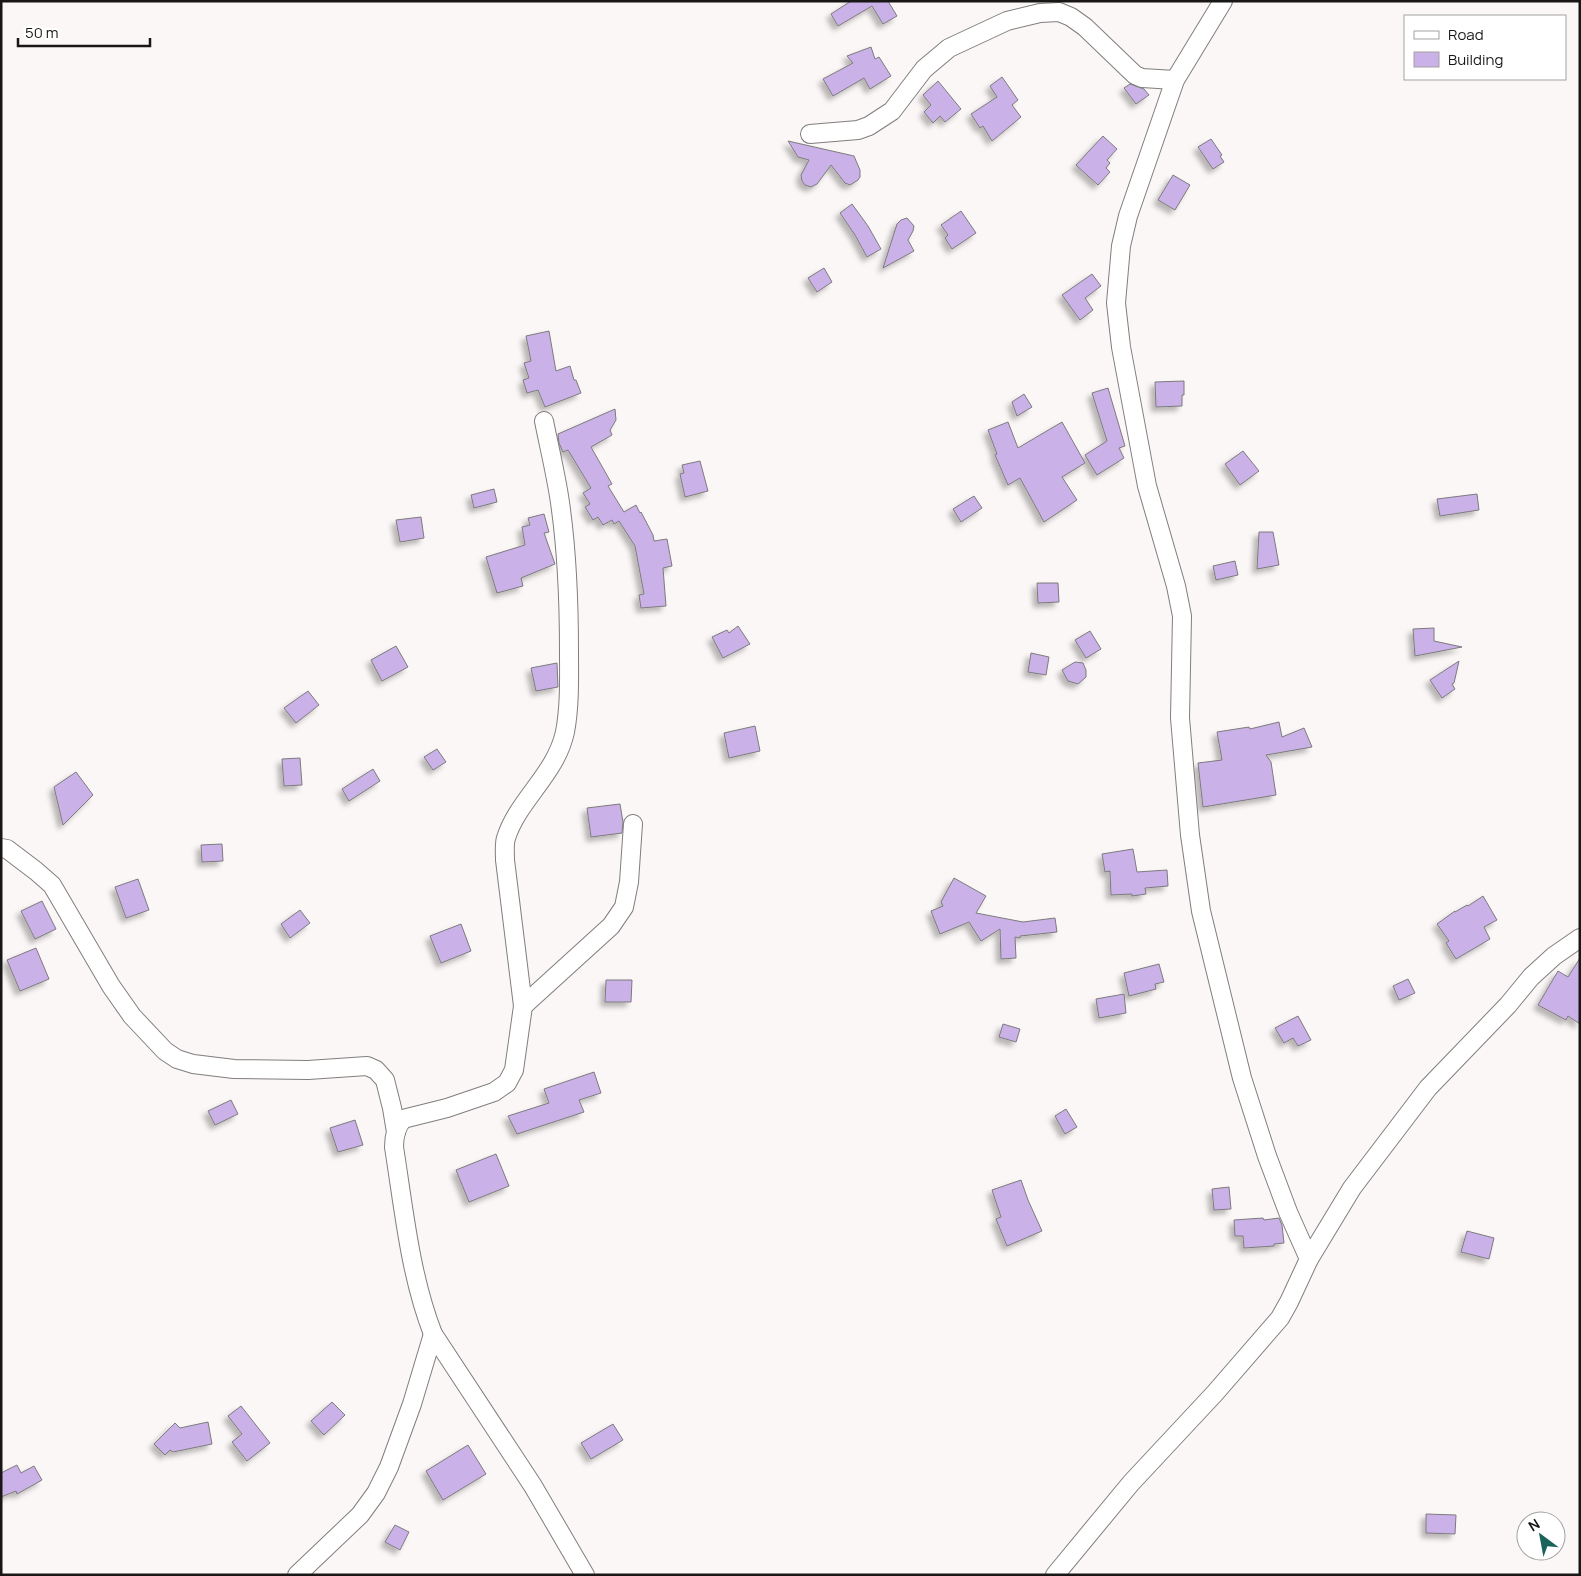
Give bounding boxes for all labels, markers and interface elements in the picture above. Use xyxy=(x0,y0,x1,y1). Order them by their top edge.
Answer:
scale bar xyxy=(18,15,150,47)
legend xyxy=(1404,15,1566,80)
text: 50 m xyxy=(25,22,59,43)
text: Road xyxy=(1448,24,1484,45)
text: Building xyxy=(1448,49,1503,70)
north arrow xyxy=(1516,1511,1566,1561)
text: N xyxy=(1525,1514,1543,1535)

